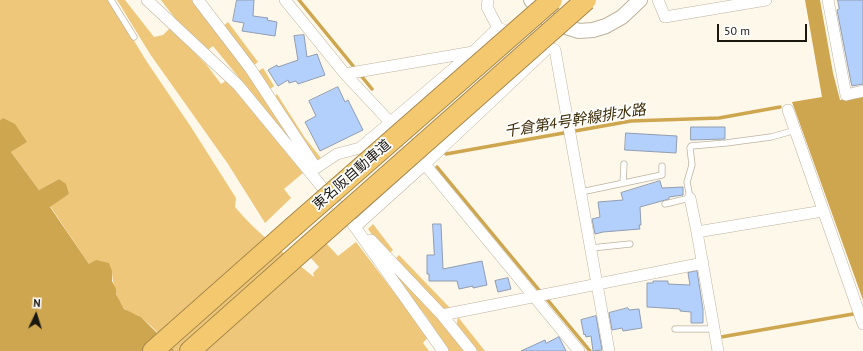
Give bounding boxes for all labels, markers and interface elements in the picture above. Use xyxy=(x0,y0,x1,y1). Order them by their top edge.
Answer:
scale bar xyxy=(719,16,809,42)
text: 50 m xyxy=(724,23,750,38)
water label: 千倉第4号幹線排水路 xyxy=(503,101,647,141)
street label: 東名阪自動車道 xyxy=(310,137,394,213)
north arrow xyxy=(16,295,56,335)
text: N xyxy=(33,296,41,310)

